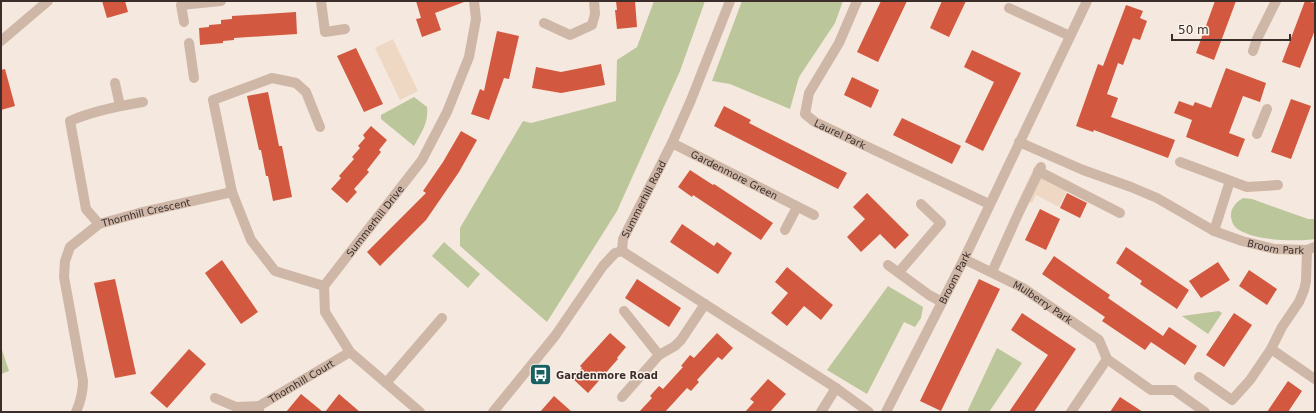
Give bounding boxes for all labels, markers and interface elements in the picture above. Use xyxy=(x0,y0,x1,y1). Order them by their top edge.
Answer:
scale bar xyxy=(1172,16,1290,42)
text: 50 m xyxy=(1178,23,1209,37)
street label: Laurel Park xyxy=(812,117,868,151)
street label: Gardenmore Green xyxy=(689,148,780,202)
street label: Summerhill Road xyxy=(620,159,668,240)
street label: Summerhill Drive xyxy=(344,183,406,259)
street label: Thornhill Crescent xyxy=(99,197,191,229)
street label: Broom Park xyxy=(1246,237,1305,256)
street label: Broom Park xyxy=(937,249,973,306)
street label: Mulberry Park xyxy=(1011,279,1075,326)
street label: Thornhill Court xyxy=(266,358,336,406)
bus stop icon: Gardenmore Road xyxy=(527,362,553,388)
place label: Gardenmore Road xyxy=(556,370,658,381)

